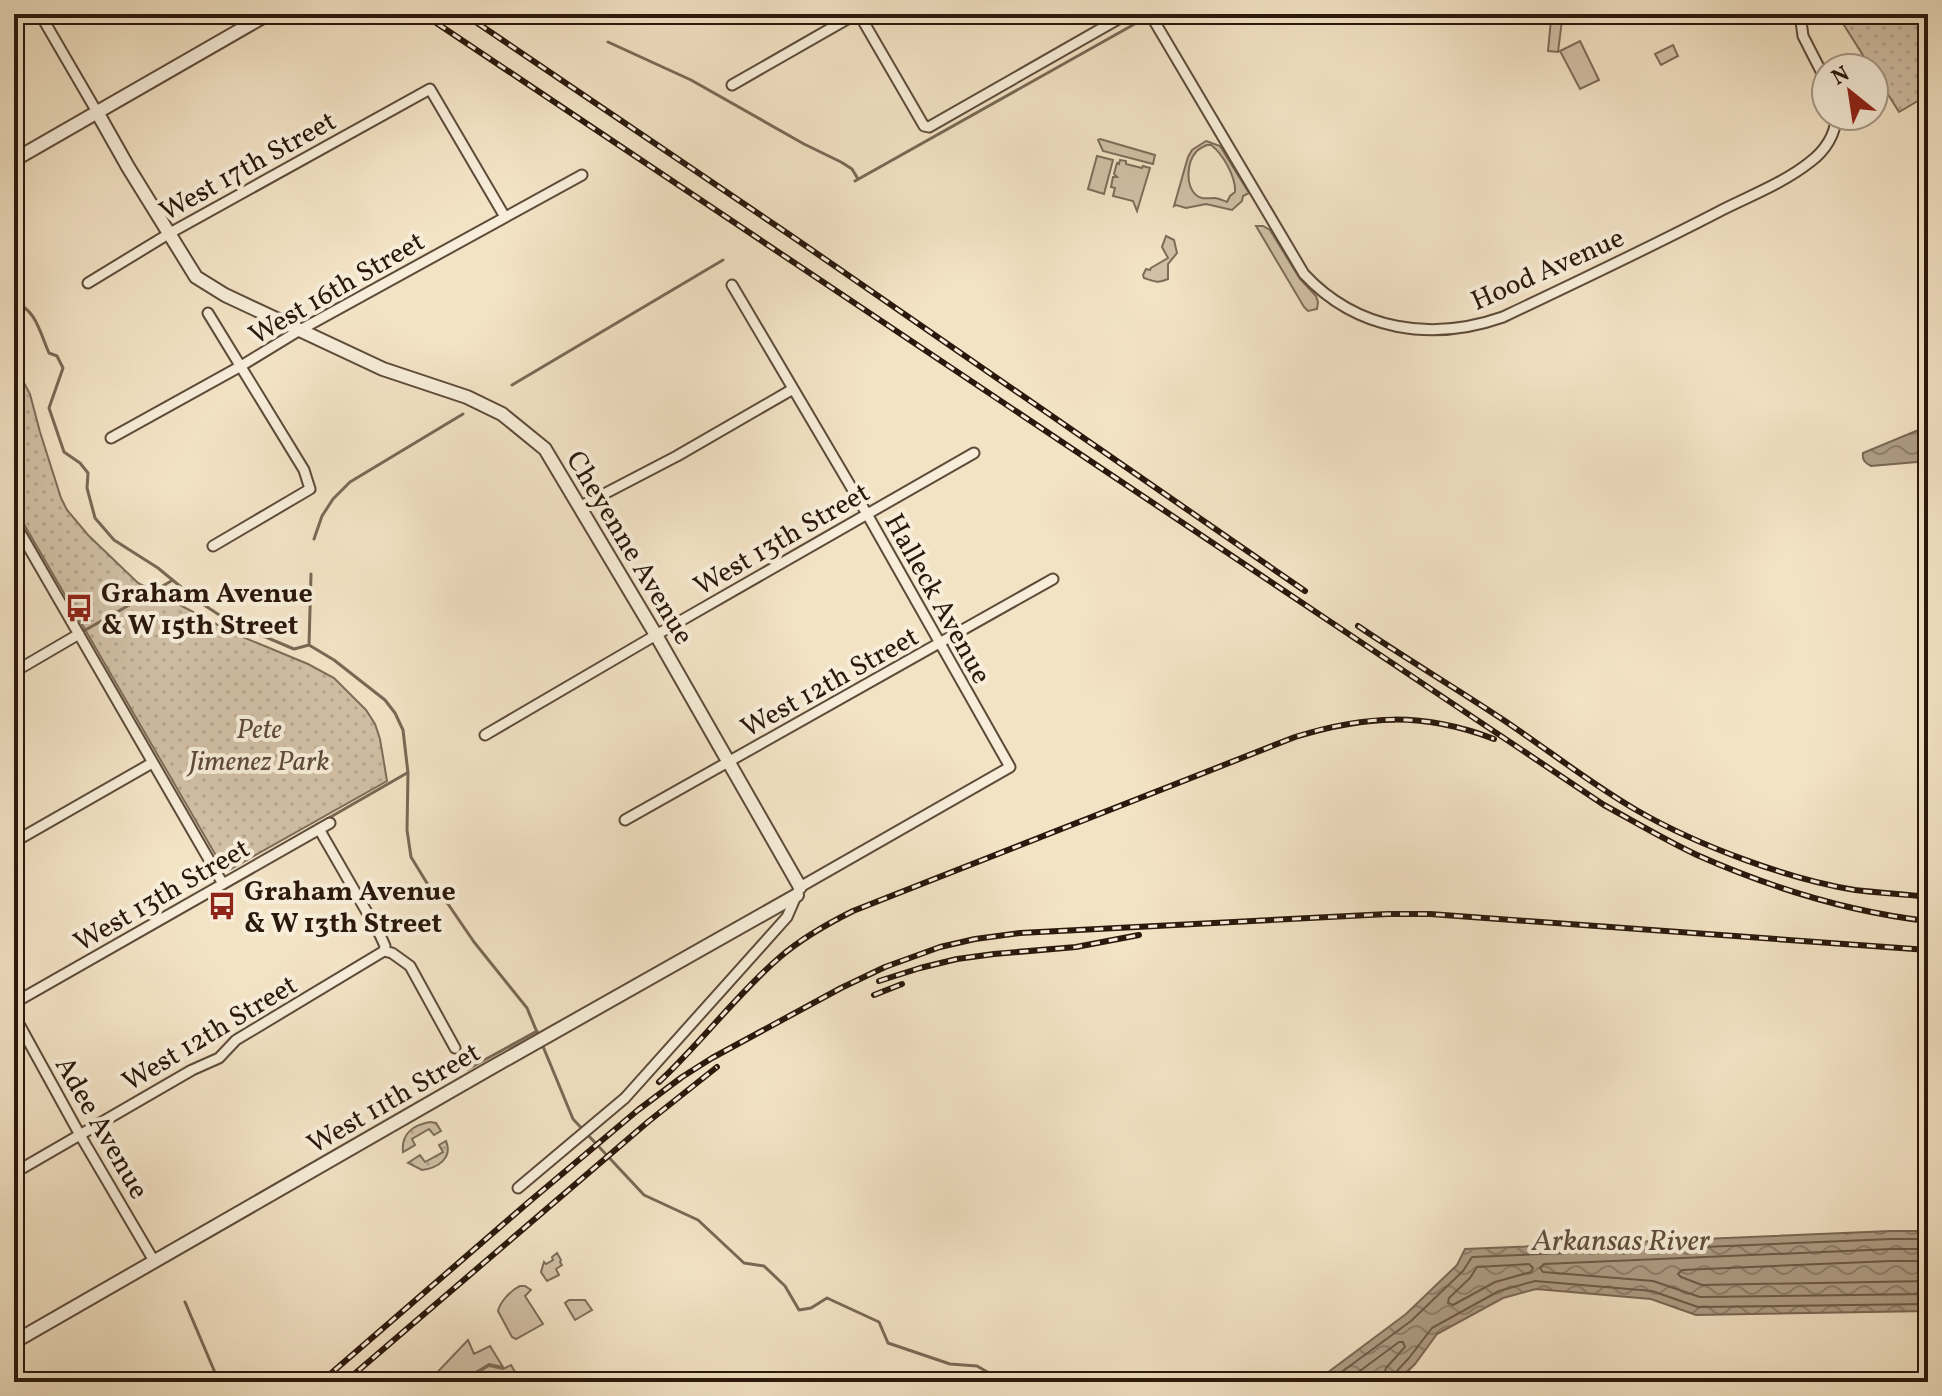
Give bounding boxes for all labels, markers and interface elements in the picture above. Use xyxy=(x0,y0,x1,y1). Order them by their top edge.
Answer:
north arrow xyxy=(1810,52,1890,132)
text: N xyxy=(1827,59,1856,94)
street label: West 17th Street xyxy=(153,103,344,232)
street label: Hood Avenue xyxy=(1465,219,1631,321)
street label: West 16th Street xyxy=(242,223,432,355)
street label: Cheyenne Avenue xyxy=(555,444,702,653)
street label: West 13th Street xyxy=(687,474,877,606)
street label: Halleck Avenue xyxy=(874,507,1000,691)
place label: Graham Avenue & W 15th Street xyxy=(101,575,313,646)
bus stop icon: Graham Avenue & W 15th Street xyxy=(64,593,94,623)
street label: West 12th Street xyxy=(734,618,926,748)
park label: Pete Jimenez Park xyxy=(186,711,329,782)
street label: West 13th Street xyxy=(67,830,257,962)
place label: Graham Avenue & W 13th Street xyxy=(244,873,456,944)
bus stop icon: Graham Avenue & W 13th Street xyxy=(207,891,237,921)
street label: West 12th Street xyxy=(115,966,305,1102)
street label: West 11th Street xyxy=(301,1034,488,1164)
street label: Adee Avenue xyxy=(44,1050,157,1207)
water label: Arkansas River xyxy=(1531,1221,1711,1263)

